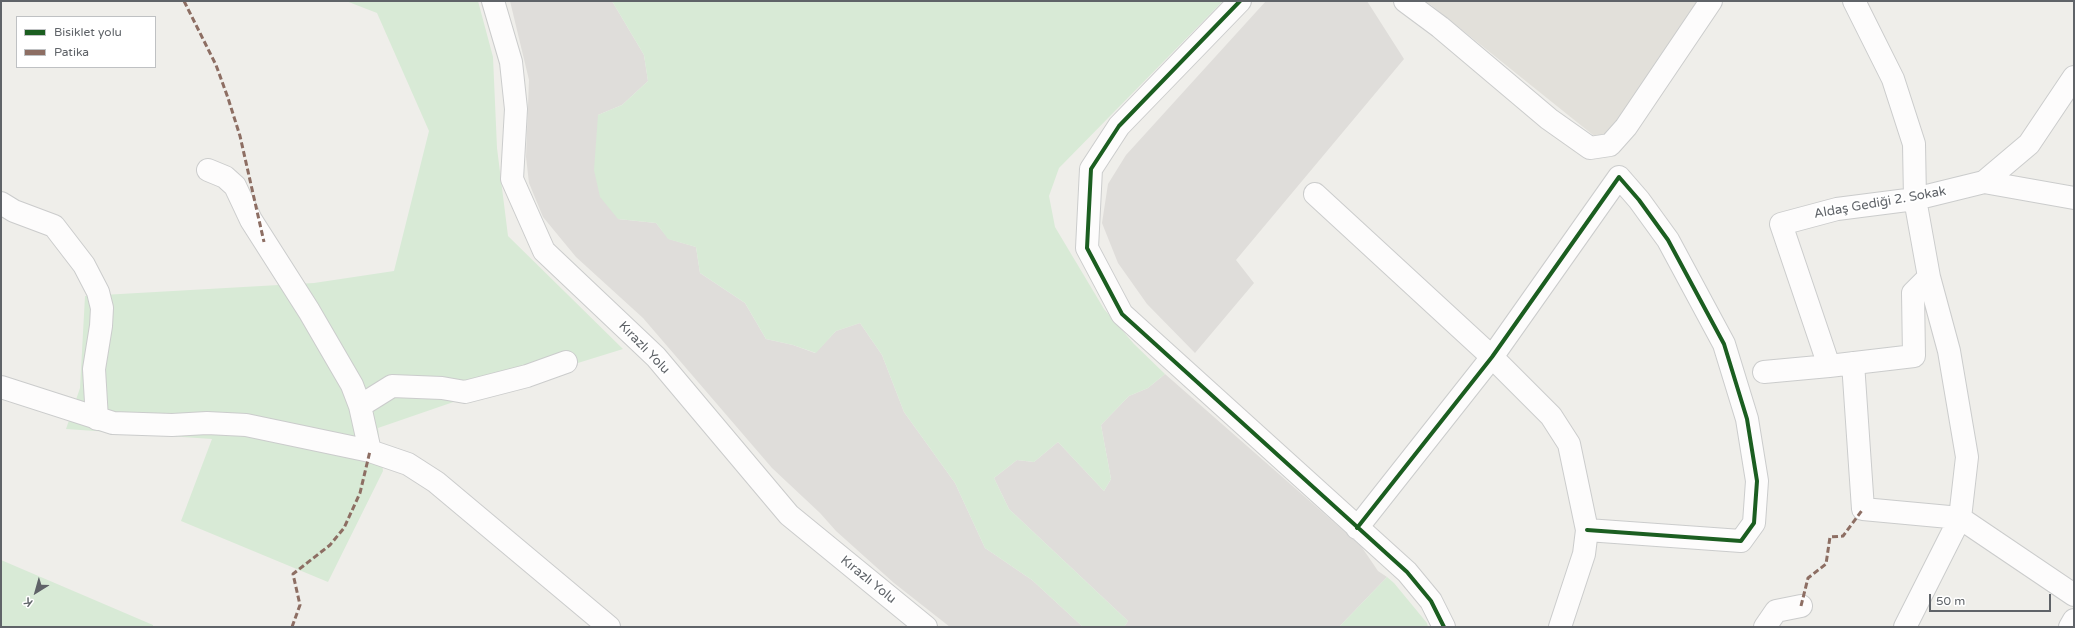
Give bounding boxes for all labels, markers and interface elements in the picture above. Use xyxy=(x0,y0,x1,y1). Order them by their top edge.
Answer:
legend xyxy=(16,16,156,68)
text: Bisiklet yolu xyxy=(54,25,122,39)
text: Patika xyxy=(54,45,89,59)
street label: Aldaş Gediği 2. Sokak xyxy=(1813,184,1947,222)
street label: Kırazlı Yolu xyxy=(615,319,673,377)
street label: Kırazlı Yolu xyxy=(837,553,899,607)
north arrow xyxy=(16,572,56,612)
scale bar xyxy=(1931,586,2053,612)
text: 50 m xyxy=(1936,594,1965,608)
text: K xyxy=(22,595,35,609)

